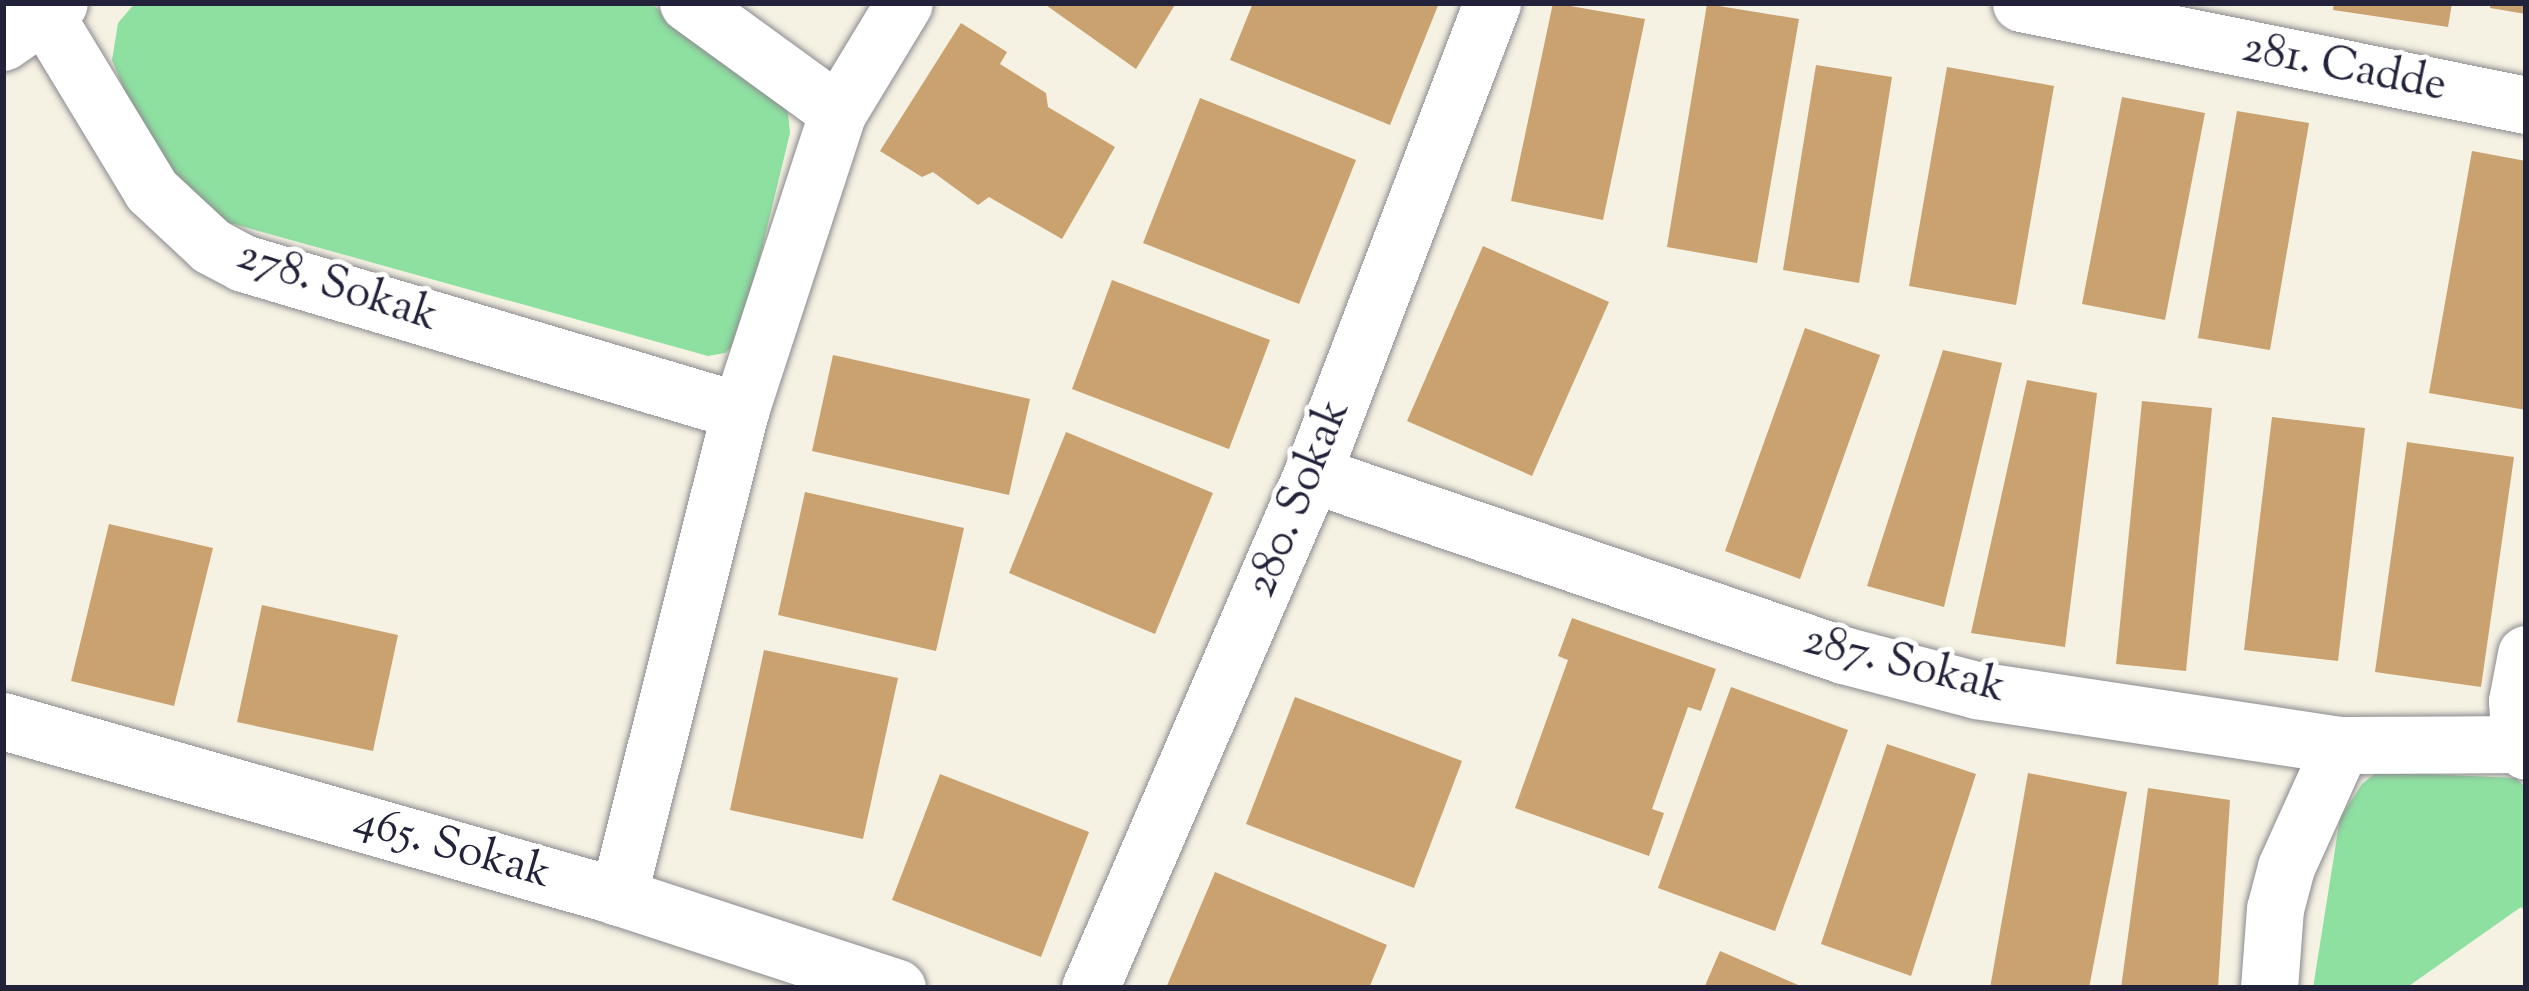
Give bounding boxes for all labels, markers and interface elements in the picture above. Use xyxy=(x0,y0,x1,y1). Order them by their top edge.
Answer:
street label: 281. Cadde xyxy=(2238,23,2450,115)
street label: 278. Sokak xyxy=(230,230,444,346)
street label: 280. Sokak xyxy=(1236,392,1364,606)
street label: 287. Sokak xyxy=(1798,615,2010,717)
street label: 465. Sokak xyxy=(347,795,557,903)

